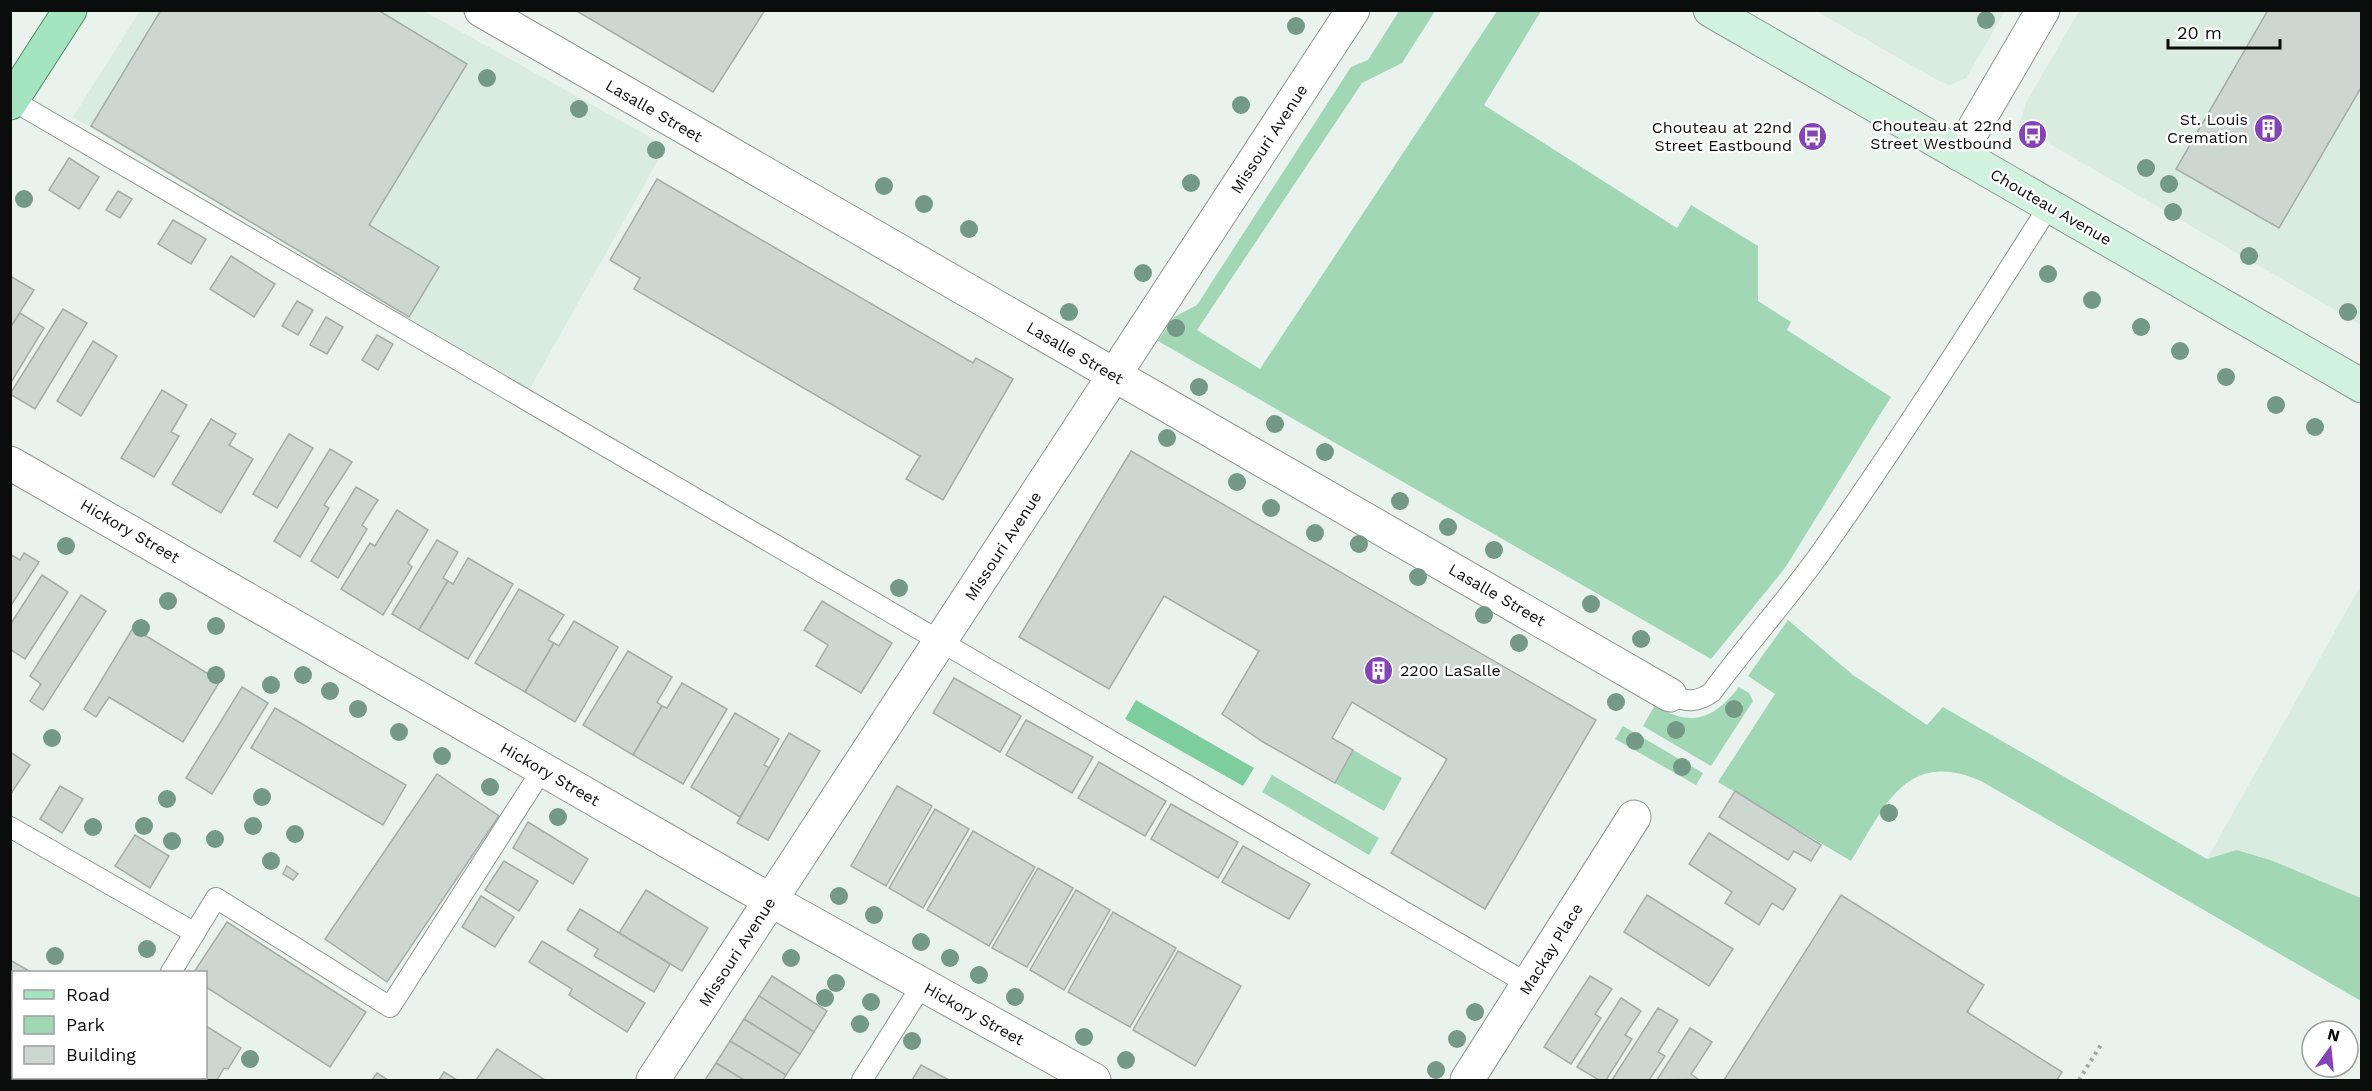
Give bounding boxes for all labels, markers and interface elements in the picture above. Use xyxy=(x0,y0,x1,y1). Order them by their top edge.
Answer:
scale bar xyxy=(2168,12,2280,50)
text: 20 m xyxy=(2177,22,2222,43)
street label: Lasalle Street xyxy=(602,76,706,147)
street label: Missouri Avenue xyxy=(1227,81,1311,197)
place label: St. Louis Cremation xyxy=(2167,110,2248,147)
building icon: St. Louis Cremation xyxy=(2253,112,2285,144)
place label: Chouteau at 22nd Street Westbound xyxy=(1870,116,2012,153)
place label: Chouteau at 22nd Street Eastbound xyxy=(1652,118,1792,155)
bus stop icon: Chouteau at 22nd Street Westbound xyxy=(2017,118,2049,150)
bus stop icon: Chouteau at 22nd Street Eastbound xyxy=(1797,120,1829,152)
street label: Chouteau Avenue xyxy=(1987,165,2115,249)
street label: Lasalle Street xyxy=(1023,318,1127,389)
street label: Missouri Avenue xyxy=(961,488,1045,604)
street label: Hickory Street xyxy=(77,495,183,567)
street label: Lasalle Street xyxy=(1445,560,1549,631)
building icon: 2200 LaSalle xyxy=(1363,654,1395,686)
place label: 2200 LaSalle xyxy=(1400,661,1501,680)
street label: Hickory Street xyxy=(497,738,603,810)
street label: Missouri Avenue xyxy=(695,894,779,1010)
street label: Mackay Place xyxy=(1515,900,1587,998)
legend xyxy=(12,971,207,1079)
street label: Hickory Street xyxy=(921,979,1028,1049)
text: Road xyxy=(66,984,110,1005)
text: Park xyxy=(66,1014,105,1035)
north arrow xyxy=(2300,1019,2360,1079)
text: N xyxy=(2326,1024,2342,1046)
text: Building xyxy=(66,1044,136,1065)

